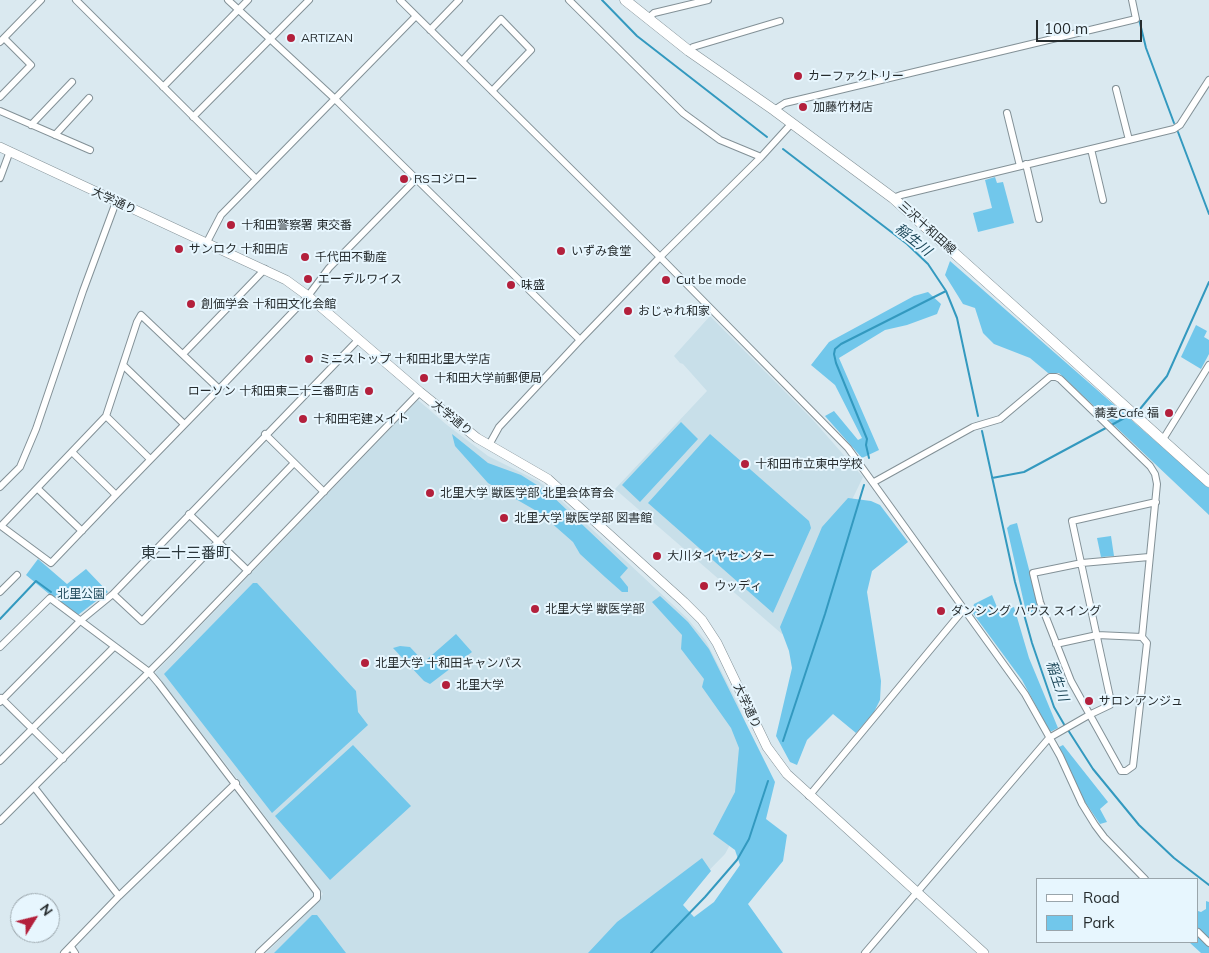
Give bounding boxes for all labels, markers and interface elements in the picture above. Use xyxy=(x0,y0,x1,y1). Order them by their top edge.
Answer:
scale bar xyxy=(1039,10,1145,42)
text: 100 m xyxy=(1044,19,1088,38)
place label: ARTIZAN xyxy=(301,31,353,45)
marker: ARTIZAN xyxy=(285,32,297,44)
place label: カーファクトリー xyxy=(808,69,904,83)
marker: カーファクトリー xyxy=(792,70,804,82)
place label: 加藤竹材店 xyxy=(813,100,873,114)
marker: 加藤竹材店 xyxy=(797,101,809,113)
place label: RSコジロー xyxy=(414,172,478,186)
marker: RSコジロー xyxy=(398,173,410,185)
street label: 大学通り xyxy=(89,184,139,218)
street label: 三沢十和田線 xyxy=(895,199,959,257)
place label: 十和田警察署 東交番 xyxy=(241,218,352,232)
marker: 十和田警察署 東交番 xyxy=(225,219,237,231)
water label: 稲生川 xyxy=(891,220,935,260)
place label: サンロク 十和田店 xyxy=(189,242,288,256)
marker: サンロク 十和田店 xyxy=(173,243,185,255)
place label: いずみ食堂 xyxy=(571,244,631,258)
marker: いずみ食堂 xyxy=(555,245,567,257)
place label: 千代田不動産 xyxy=(315,250,387,264)
marker: 千代田不動産 xyxy=(299,251,311,263)
place label: エーデルワイス xyxy=(318,272,402,286)
marker: エーデルワイス xyxy=(302,273,314,285)
place label: Cut be mode xyxy=(676,273,746,287)
marker: Cut be mode xyxy=(660,274,672,286)
place label: 味盛 xyxy=(521,278,545,292)
marker: 味盛 xyxy=(505,279,517,291)
place label: 創価学会 十和田文化会館 xyxy=(201,297,336,311)
marker: 創価学会 十和田文化会館 xyxy=(185,298,197,310)
place label: おじゃれ和家 xyxy=(638,304,710,318)
marker: おじゃれ和家 xyxy=(622,305,634,317)
place label: ミニストップ 十和田北里大学店 xyxy=(319,352,490,366)
marker: ミニストップ 十和田北里大学店 xyxy=(303,353,315,365)
place label: 十和田大学前郵便局 xyxy=(434,371,542,385)
marker: 十和田大学前郵便局 xyxy=(418,372,430,384)
place label: ローソン 十和田東二十三番町店 xyxy=(188,384,359,398)
marker: ローソン 十和田東二十三番町店 xyxy=(363,385,375,397)
street label: 大学通り xyxy=(429,397,475,439)
place label: 蕎麦Cafe 福 xyxy=(1094,406,1159,420)
marker: 蕎麦Cafe 福 xyxy=(1163,407,1175,419)
place label: 十和田宅建メイト xyxy=(313,412,409,426)
marker: 十和田宅建メイト xyxy=(297,413,309,425)
place label: 十和田市立東中学校 xyxy=(755,457,863,471)
marker: 十和田市立東中学校 xyxy=(739,458,751,470)
place label: 北里大学 獣医学部 北里会体育会 xyxy=(440,486,614,500)
marker: 北里大学 獣医学部 北里会体育会 xyxy=(424,487,436,499)
place label: 北里大学 獣医学部 図書館 xyxy=(514,511,652,525)
marker: 北里大学 獣医学部 図書館 xyxy=(498,512,510,524)
district label: 東二十三番町 xyxy=(141,544,231,562)
place label: 大川タイヤセンター xyxy=(667,549,775,563)
marker: 大川タイヤセンター xyxy=(651,550,663,562)
place label: ウッディ xyxy=(714,579,762,593)
marker: ウッディ xyxy=(698,580,710,592)
park label: 北里公園 xyxy=(57,587,105,601)
place label: 北里大学 獣医学部 xyxy=(545,602,644,616)
marker: 北里大学 獣医学部 xyxy=(529,603,541,615)
place label: ダンシング ハウス スイング xyxy=(951,604,1101,618)
marker: ダンシング ハウス スイング xyxy=(935,605,947,617)
place label: 北里大学 十和田キャンパス xyxy=(375,656,522,670)
marker: 北里大学 十和田キャンパス xyxy=(359,657,371,669)
water label: 稲生川 xyxy=(1042,658,1072,704)
place label: 北里大学 xyxy=(456,678,504,692)
marker: 北里大学 xyxy=(440,679,452,691)
street label: 大学通り xyxy=(730,681,764,731)
place label: サロンアンジュ xyxy=(1099,694,1183,708)
marker: サロンアンジュ xyxy=(1083,695,1095,707)
legend xyxy=(1036,878,1199,943)
text: Road xyxy=(1083,888,1120,907)
north arrow xyxy=(10,893,60,943)
text: N xyxy=(36,900,57,919)
text: Park xyxy=(1083,913,1115,932)

